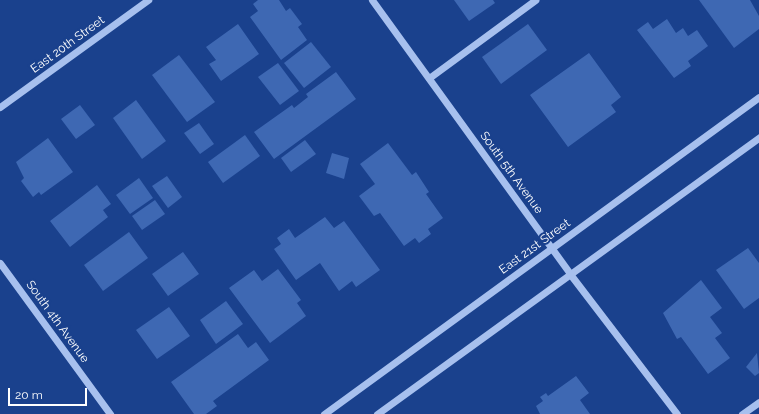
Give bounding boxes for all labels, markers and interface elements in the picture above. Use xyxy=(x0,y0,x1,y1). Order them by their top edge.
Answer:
street label: East 20th Street xyxy=(28,13,108,77)
street label: South 5th Avenue xyxy=(476,129,546,217)
street label: East 21st Street xyxy=(497,216,573,278)
street label: South 4th Avenue xyxy=(22,278,92,366)
scale bar xyxy=(10,380,89,406)
text: 20 m xyxy=(15,388,43,402)

